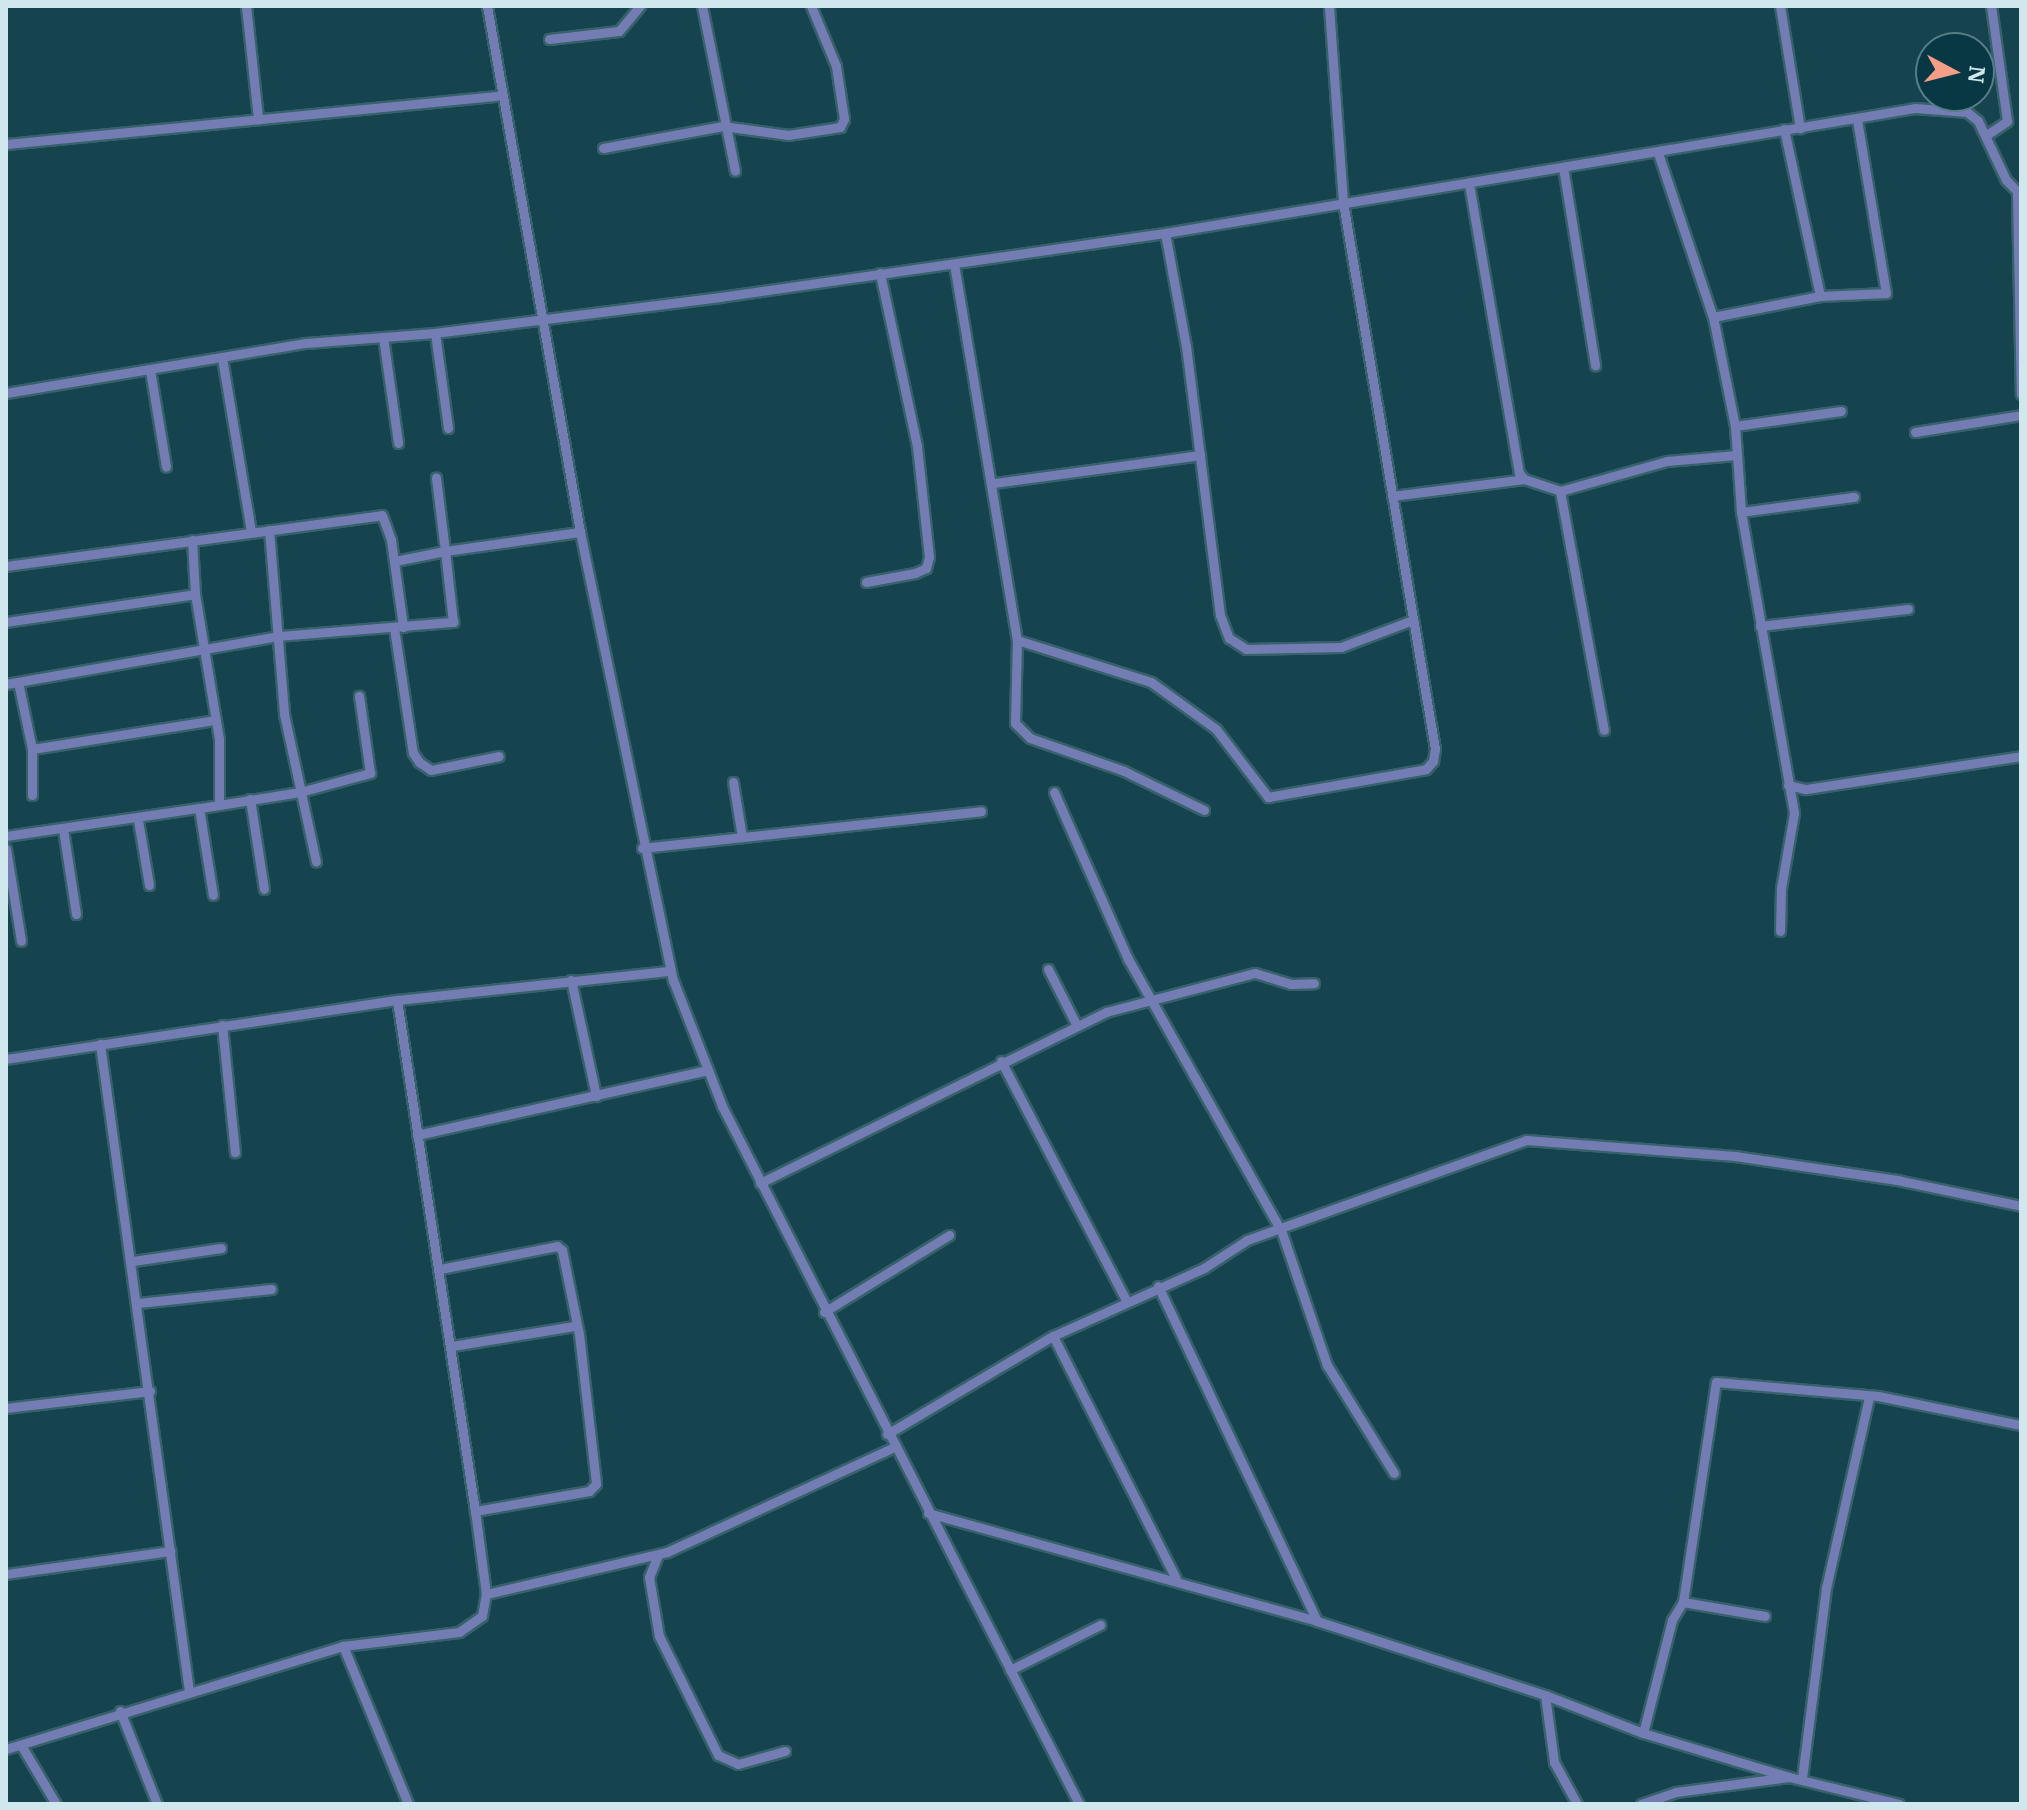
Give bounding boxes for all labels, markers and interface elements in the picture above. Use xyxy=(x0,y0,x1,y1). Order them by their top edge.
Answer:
north arrow xyxy=(1915,32,1995,112)
text: N xyxy=(1962,64,1993,85)

